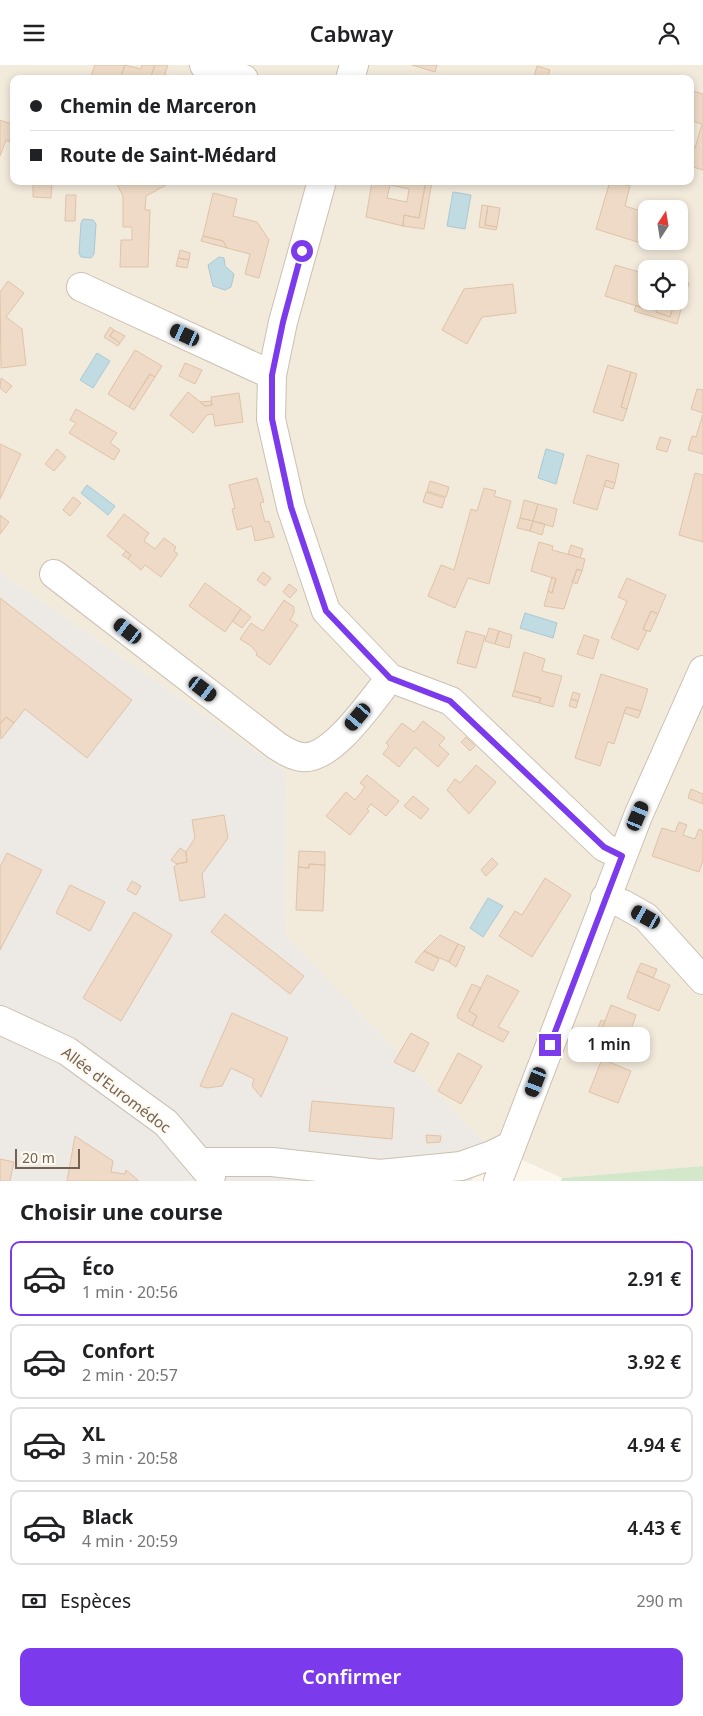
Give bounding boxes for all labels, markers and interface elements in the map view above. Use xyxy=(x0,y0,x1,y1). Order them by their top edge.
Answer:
text: Cabway xyxy=(310,18,393,48)
icon: menu xyxy=(20,19,48,47)
icon: person xyxy=(655,19,683,47)
text: Chemin de Marceron xyxy=(60,93,257,119)
text: Route de Saint-Médard xyxy=(60,142,277,168)
north arrow xyxy=(638,200,688,250)
map controls xyxy=(638,200,688,310)
route start xyxy=(291,240,313,262)
button: locate xyxy=(638,260,688,310)
car xyxy=(168,322,201,348)
car xyxy=(111,616,144,646)
car xyxy=(186,674,219,704)
car xyxy=(342,701,373,733)
car xyxy=(625,799,650,833)
car xyxy=(629,903,662,931)
callout: 1 min xyxy=(568,1027,650,1063)
text: 1 min xyxy=(587,1033,631,1055)
route end xyxy=(539,1034,561,1056)
street label: Allée d'Euromédoc xyxy=(58,1042,175,1137)
car xyxy=(523,1065,548,1099)
scale bar xyxy=(15,1146,80,1169)
text: 20 m xyxy=(22,1148,55,1167)
text: Choisir une course xyxy=(20,1196,223,1226)
text: Éco xyxy=(82,1255,114,1281)
icon: car xyxy=(22,1256,67,1301)
text: 2.91 € xyxy=(627,1266,681,1292)
text: 1 min · 20:56 xyxy=(82,1281,178,1303)
text: Confort xyxy=(82,1338,154,1364)
icon: car xyxy=(22,1339,67,1384)
text: 3.92 € xyxy=(627,1349,681,1375)
text: 2 min · 20:57 xyxy=(82,1364,178,1386)
text: XL xyxy=(82,1421,105,1447)
icon: car xyxy=(22,1422,67,1467)
text: 4.94 € xyxy=(627,1432,681,1458)
text: 3 min · 20:58 xyxy=(82,1447,178,1469)
text: Black xyxy=(82,1504,133,1530)
icon: car xyxy=(22,1505,67,1550)
text: 4.43 € xyxy=(627,1515,681,1541)
text: 4 min · 20:59 xyxy=(82,1530,178,1552)
icon: cash xyxy=(20,1587,48,1615)
text: Espèces xyxy=(60,1588,131,1614)
text: 290 m xyxy=(636,1590,683,1612)
button: Confirmer xyxy=(20,1648,683,1706)

